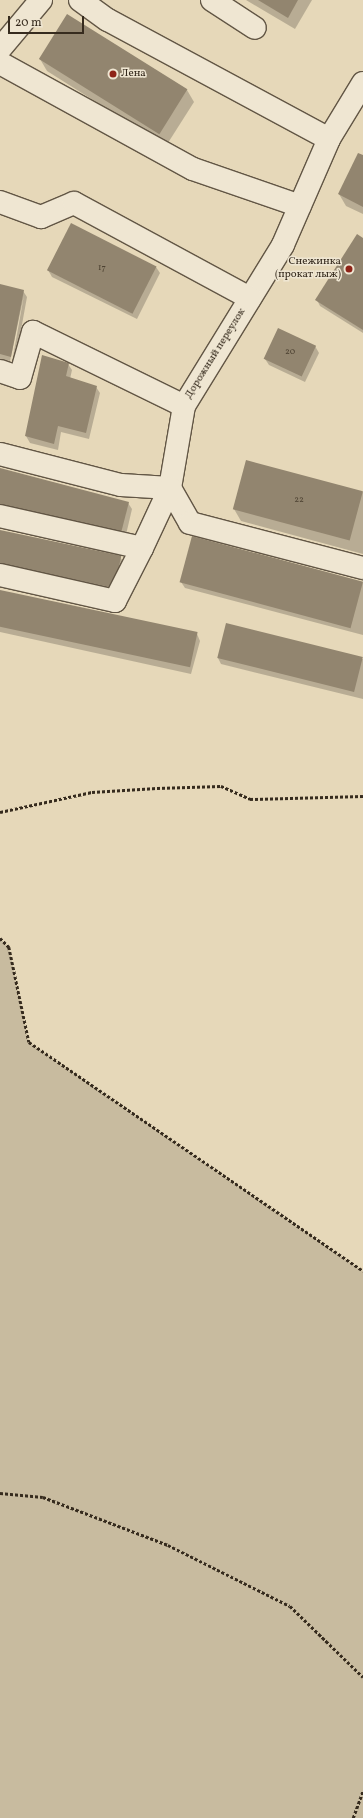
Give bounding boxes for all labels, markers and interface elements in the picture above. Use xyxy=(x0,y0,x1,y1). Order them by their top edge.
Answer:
scale bar xyxy=(10,8,86,34)
text: 20 m xyxy=(15,15,42,31)
place label: Лена xyxy=(121,67,146,81)
marker: Лена xyxy=(108,69,118,79)
place label: Снежинка (прокат лыж) xyxy=(275,256,341,282)
house number: 17 xyxy=(98,263,106,273)
marker: Снежинка (прокат лыж) xyxy=(344,264,354,274)
street label: Дорожный переулок xyxy=(183,306,249,402)
house number: 20 xyxy=(285,347,295,357)
house number: 22 xyxy=(294,495,304,505)

